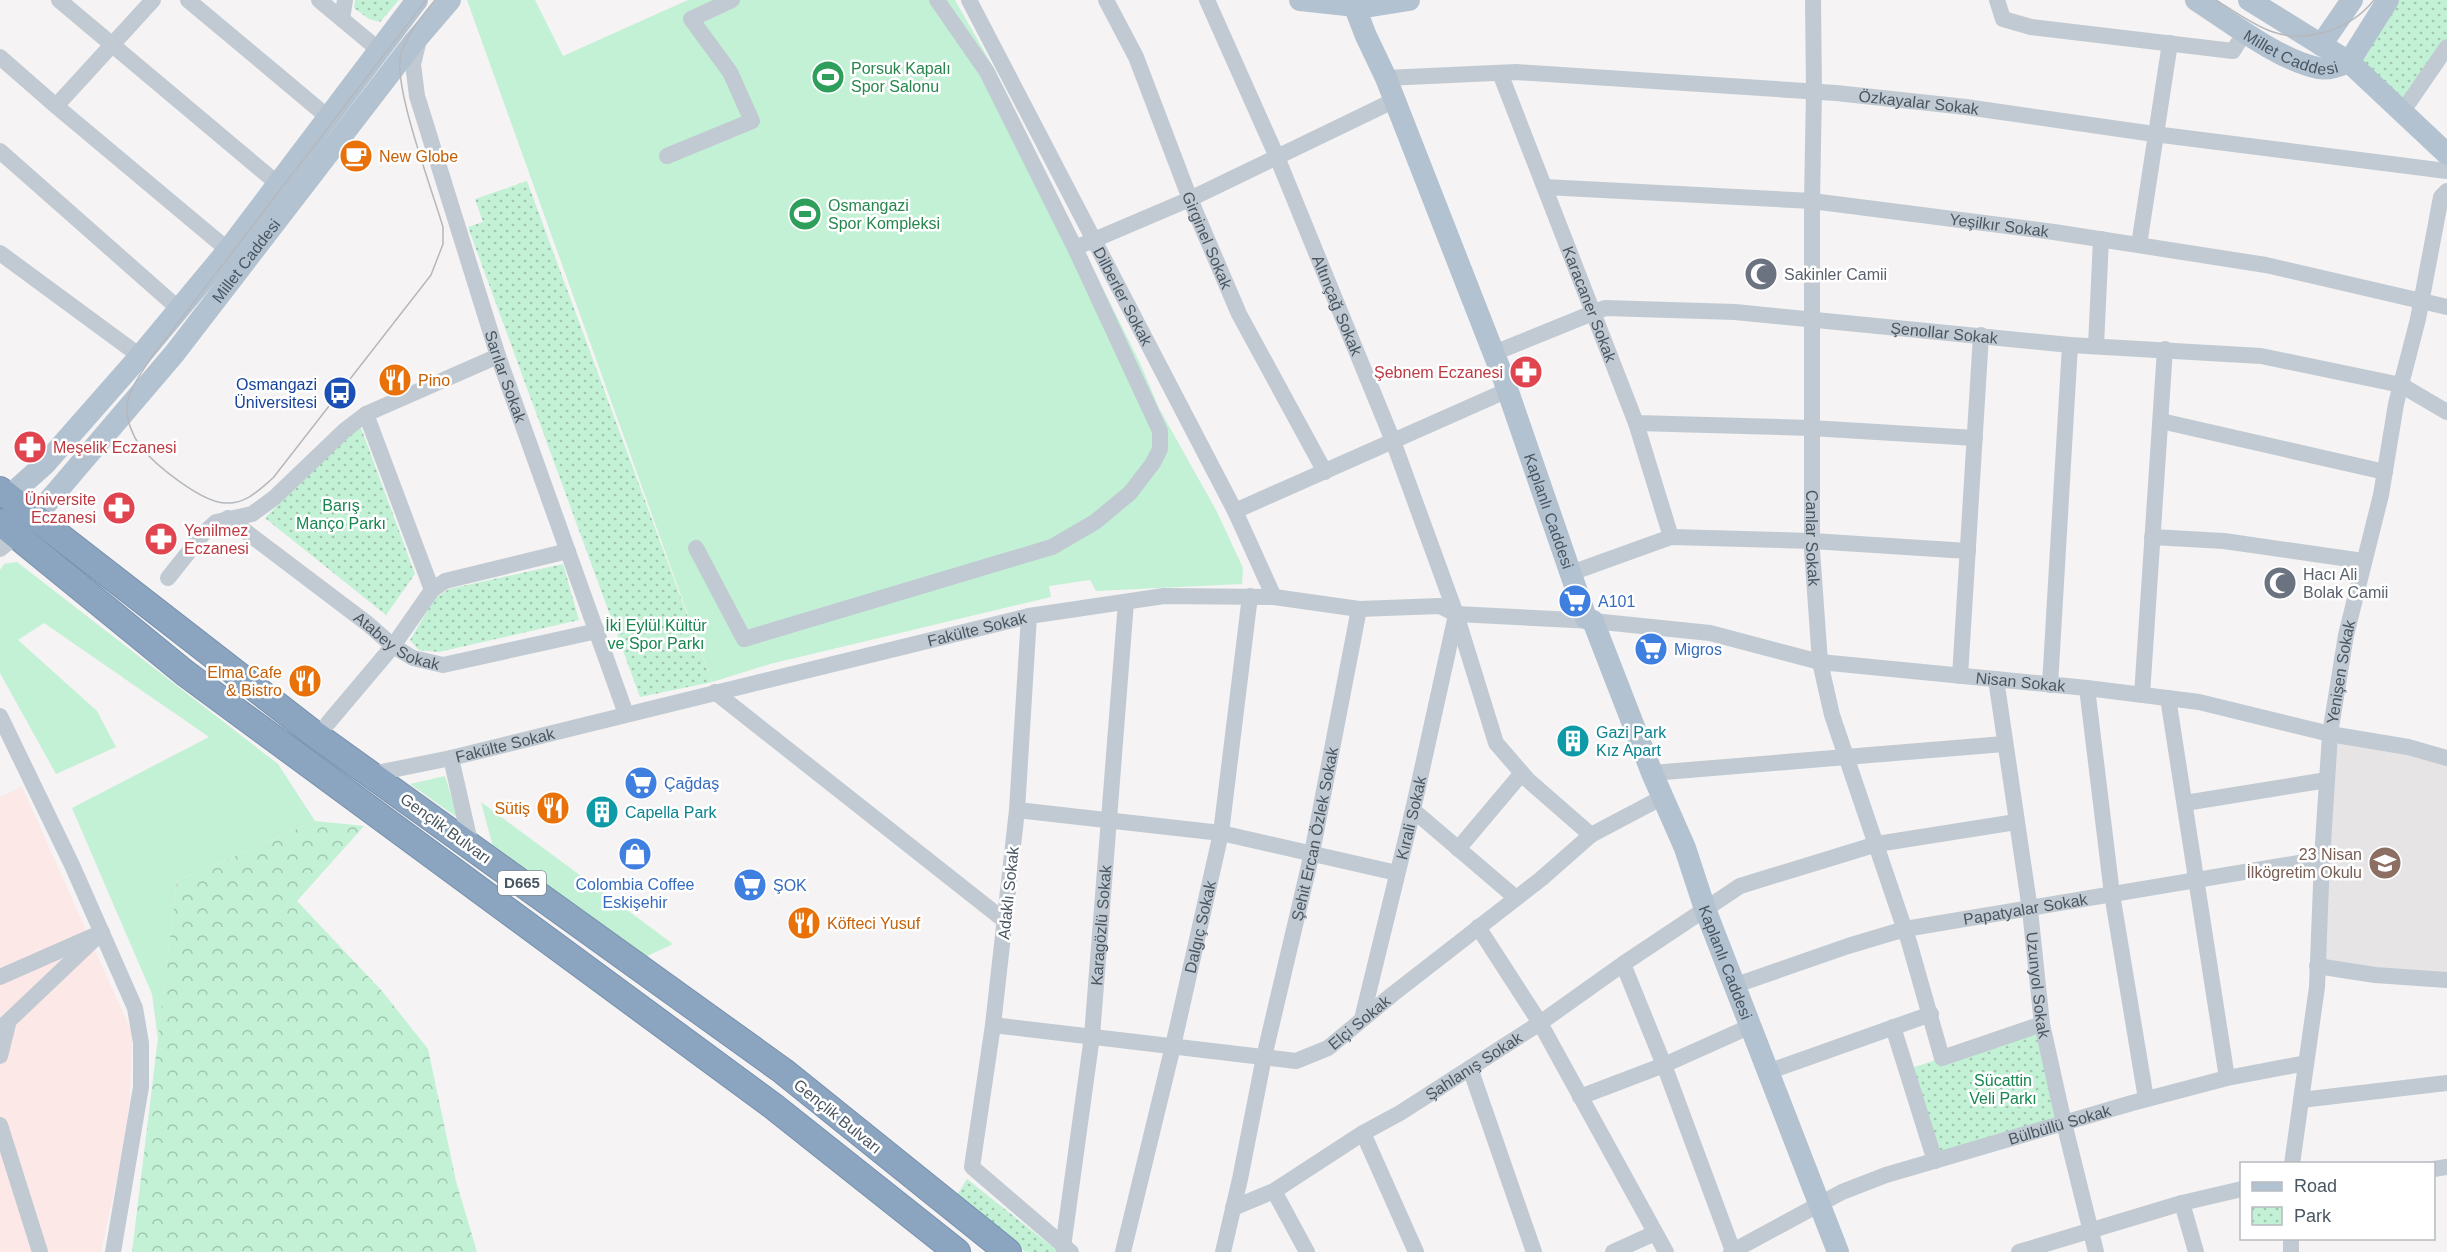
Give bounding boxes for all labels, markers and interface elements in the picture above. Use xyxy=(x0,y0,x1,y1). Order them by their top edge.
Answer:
street label: Millet Caddesi xyxy=(2241,26,2340,78)
sports icon: Porsuk Kapalı Spor Salonu xyxy=(810,59,846,95)
place label: Porsuk Kapalı Spor Salonu xyxy=(851,60,951,95)
street label: Özkayalar Sokak xyxy=(1858,87,1981,118)
cafe icon: New Globe xyxy=(338,138,374,174)
place label: New Globe xyxy=(379,148,458,165)
street label: Girginel Sokak xyxy=(1179,189,1236,292)
sports icon: Osmangazi Spor Kompleksi xyxy=(787,196,823,232)
place label: Osmangazi Spor Kompleksi xyxy=(828,197,940,232)
street label: Yeşilkır Sokak xyxy=(1948,211,2051,240)
street label: Millet Caddesi xyxy=(209,216,284,306)
street label: Dilberler Sokak xyxy=(1090,244,1156,349)
street label: Karacaner Sokak xyxy=(1559,244,1620,366)
street label: Altınçağ Sokak xyxy=(1309,253,1366,359)
mosque icon: Sakinler Camii xyxy=(1743,256,1779,292)
place label: Sakinler Camii xyxy=(1784,266,1887,283)
street label: Şenollar Sokak xyxy=(1890,319,2000,347)
street label: Sarılar Sokak xyxy=(482,328,529,426)
pharmacy icon: Şebnem Eczanesi xyxy=(1508,354,1544,390)
restaurant icon: Pino xyxy=(377,362,413,398)
place label: Şebnem Eczanesi xyxy=(1374,364,1503,381)
place label: Pino xyxy=(418,372,450,389)
bus stop icon: Osmangazi Üniversitesi xyxy=(322,375,358,411)
place label: Osmangazi Üniversitesi xyxy=(234,376,317,411)
pharmacy icon: Meşelik Eczanesi xyxy=(12,429,48,465)
place label: Meşelik Eczanesi xyxy=(53,439,177,456)
street label: Kaplanlı Caddesi xyxy=(1521,451,1576,571)
pharmacy icon: Üniversite Eczanesi xyxy=(101,490,137,526)
street label: Canlar Sokak xyxy=(1803,490,1823,588)
place label: Üniversite Eczanesi xyxy=(25,491,96,526)
park label: Barış Manço Parkı xyxy=(296,497,386,532)
pharmacy icon: Yenilmez Eczanesi xyxy=(143,521,179,557)
place label: Yenilmez Eczanesi xyxy=(184,522,249,557)
mosque icon: Hacı Ali Bolak Camii xyxy=(2262,565,2298,601)
place label: Hacı Ali Bolak Camii xyxy=(2303,566,2388,601)
supermarket icon: A101 xyxy=(1557,583,1593,619)
place label: A101 xyxy=(1598,593,1635,610)
street label: Atabey Sokak xyxy=(351,609,442,673)
street label: Fakülte Sokak xyxy=(926,609,1029,650)
park label: İki Eylül Kültür ve Spor Parkı xyxy=(605,616,707,652)
street label: Yenişen Sokak xyxy=(2324,617,2359,725)
supermarket icon: Migros xyxy=(1633,631,1669,667)
place label: Migros xyxy=(1674,641,1722,658)
restaurant icon: Elma Cafe & Bistro xyxy=(287,663,323,699)
place label: Elma Cafe & Bistro xyxy=(207,664,282,699)
street label: Nisan Sokak xyxy=(1975,669,2067,695)
building icon: Gazi Park Kız Apart xyxy=(1555,723,1591,759)
place label: Gazi Park Kız Apart xyxy=(1596,724,1667,759)
street label: Fakülte Sokak xyxy=(454,725,557,766)
street label: Şehit Ercan Özlek Sokak xyxy=(1288,745,1341,923)
supermarket icon: Çağdaş xyxy=(623,765,659,801)
street label: Kırali Sokak xyxy=(1393,774,1429,862)
place label: Çağdaş xyxy=(664,775,719,792)
street label: Gençlik Bulvarı xyxy=(397,790,494,867)
restaurant icon: Sütiş xyxy=(535,790,571,826)
building icon: Capella Park xyxy=(584,794,620,830)
place label: Sütiş xyxy=(494,800,530,817)
place label: Capella Park xyxy=(625,804,718,821)
shop icon: Colombia Coffee Eskişehir xyxy=(617,836,653,872)
street label: Adaklı Sokak xyxy=(995,845,1022,940)
school or university icon: 23 Nisan İlkögretim Okulu xyxy=(2367,845,2403,881)
place label: 23 Nisan İlkögretim Okulu xyxy=(2246,846,2362,881)
street label: Karagözlü Sokak xyxy=(1088,863,1114,986)
supermarket icon: ŞOK xyxy=(732,867,768,903)
road number: D665 xyxy=(498,871,546,895)
place label: Colombia Coffee Eskişehir xyxy=(576,876,695,911)
place label: ŞOK xyxy=(773,877,807,894)
street label: Dalgıç Sokak xyxy=(1182,878,1219,975)
street label: Papatyalar Sokak xyxy=(1962,890,2090,928)
street label: Kaplanlı Caddesi xyxy=(1695,903,1755,1022)
restaurant icon: Köfteci Yusuf xyxy=(786,905,822,941)
place label: Köfteci Yusuf xyxy=(827,915,921,932)
street label: Uzunyol Sokak xyxy=(2023,931,2053,1041)
street label: Elçi Sokak xyxy=(1325,992,1394,1053)
street label: Şahlanış Sokak xyxy=(1422,1028,1526,1103)
park label: Sücattin Veli Parkı xyxy=(1969,1072,2037,1107)
street label: Gençlik Bulvarı xyxy=(791,1076,885,1157)
street label: Bülbüllü Sokak xyxy=(2006,1101,2114,1148)
legend xyxy=(2240,1162,2435,1240)
text: Road xyxy=(2294,1176,2337,1196)
text: Park xyxy=(2294,1206,2332,1226)

